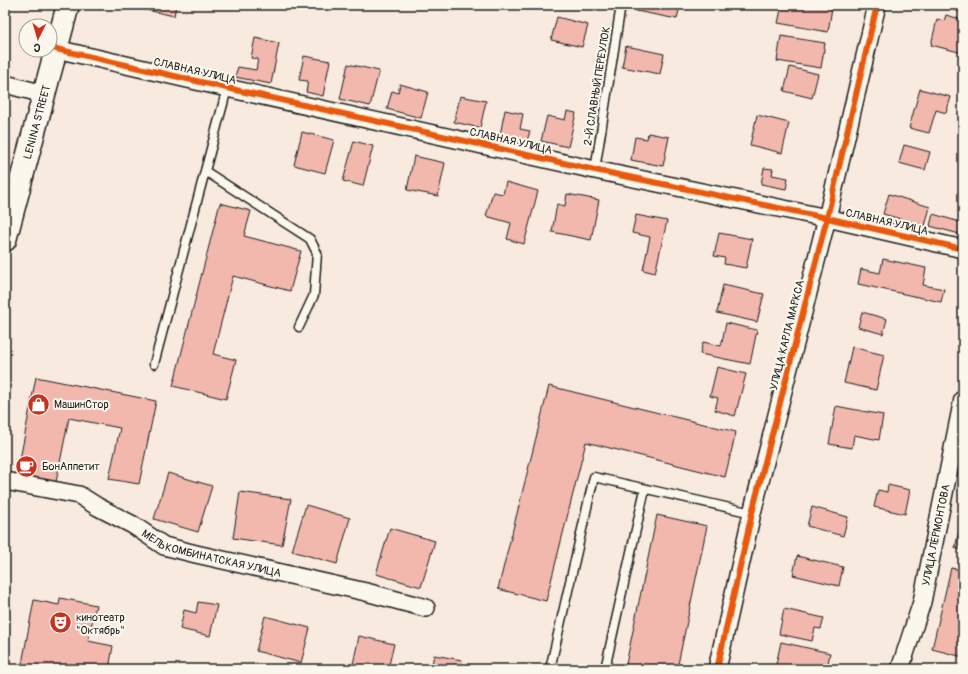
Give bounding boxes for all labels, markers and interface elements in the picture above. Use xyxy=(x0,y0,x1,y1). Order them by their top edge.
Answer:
north arrow xyxy=(18,18,58,58)
street label: 2-Й СЛАВНЫЙ ПЕРЕУЛОК xyxy=(581,25,613,147)
text: С xyxy=(33,41,41,54)
street label: СЛАВНАЯ УЛИЦА xyxy=(152,55,238,87)
street label: LENINA STREET xyxy=(20,84,53,161)
street label: СЛАВНАЯ УЛИЦА xyxy=(468,125,554,157)
street label: СЛАВНАЯ УЛИЦА xyxy=(844,206,930,238)
street label: УЛИЦА КАРЛА МАРКСА xyxy=(767,279,807,391)
shop icon: МашинСтор xyxy=(25,391,51,417)
place label: МашинСтор xyxy=(54,398,109,411)
cafe icon: БонАппетит xyxy=(14,453,40,479)
place label: БонАппетит xyxy=(42,460,100,473)
street label: УЛИЦА ЛЕРМОНТОВА xyxy=(919,483,952,587)
street label: МЕЛЬКОМБИНАТСКАЯ УЛИЦА xyxy=(139,526,282,579)
theatre icon: кинотеатр "Октябрь" xyxy=(48,610,74,636)
place label: кинотеатр "Октябрь" xyxy=(76,611,125,637)

